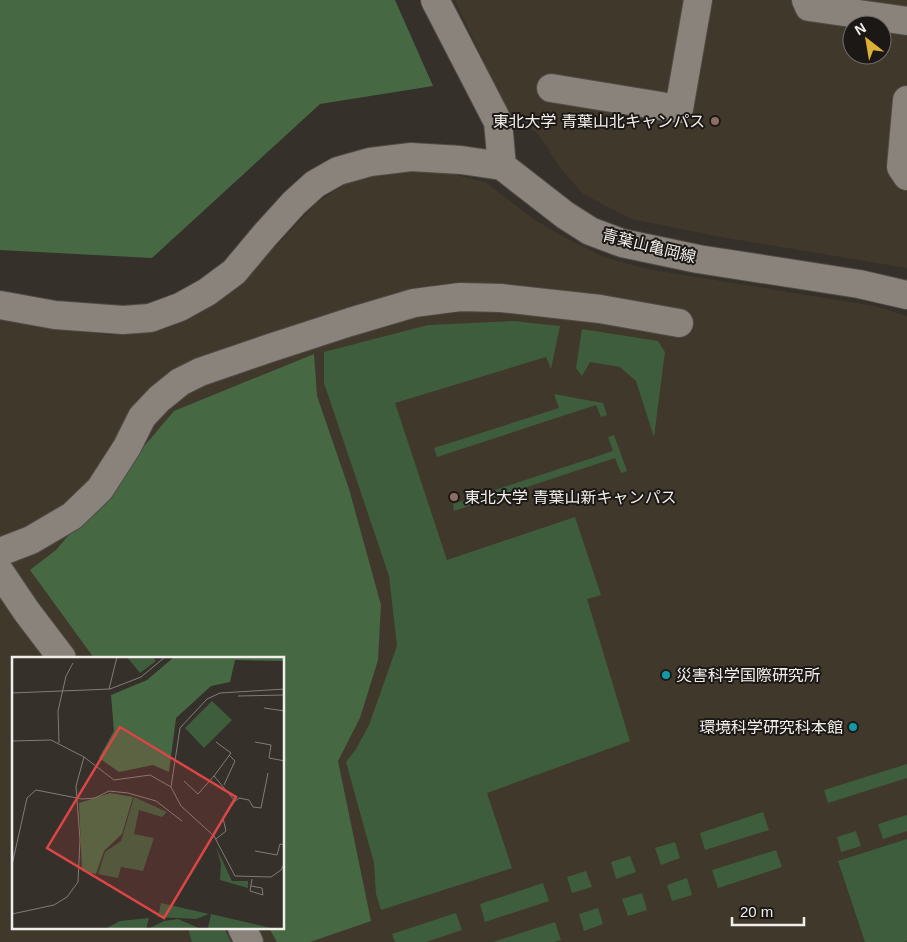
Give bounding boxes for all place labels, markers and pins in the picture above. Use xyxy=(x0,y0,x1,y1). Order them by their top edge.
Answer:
place label: 東北大学 青葉山北キャンパス xyxy=(493,113,705,130)
marker: 東北大学 青葉山北キャンパス xyxy=(709,115,721,127)
place label: 東北大学 青葉山新キャンパス xyxy=(464,489,676,506)
marker: 東北大学 青葉山新キャンパス xyxy=(448,491,460,503)
place label: 災害科学国際研究所 xyxy=(676,667,820,684)
marker: 災害科学国際研究所 xyxy=(660,669,672,681)
place label: 環境科学研究科本館 xyxy=(699,719,843,736)
marker: 環境科学研究科本館 xyxy=(847,721,859,733)

